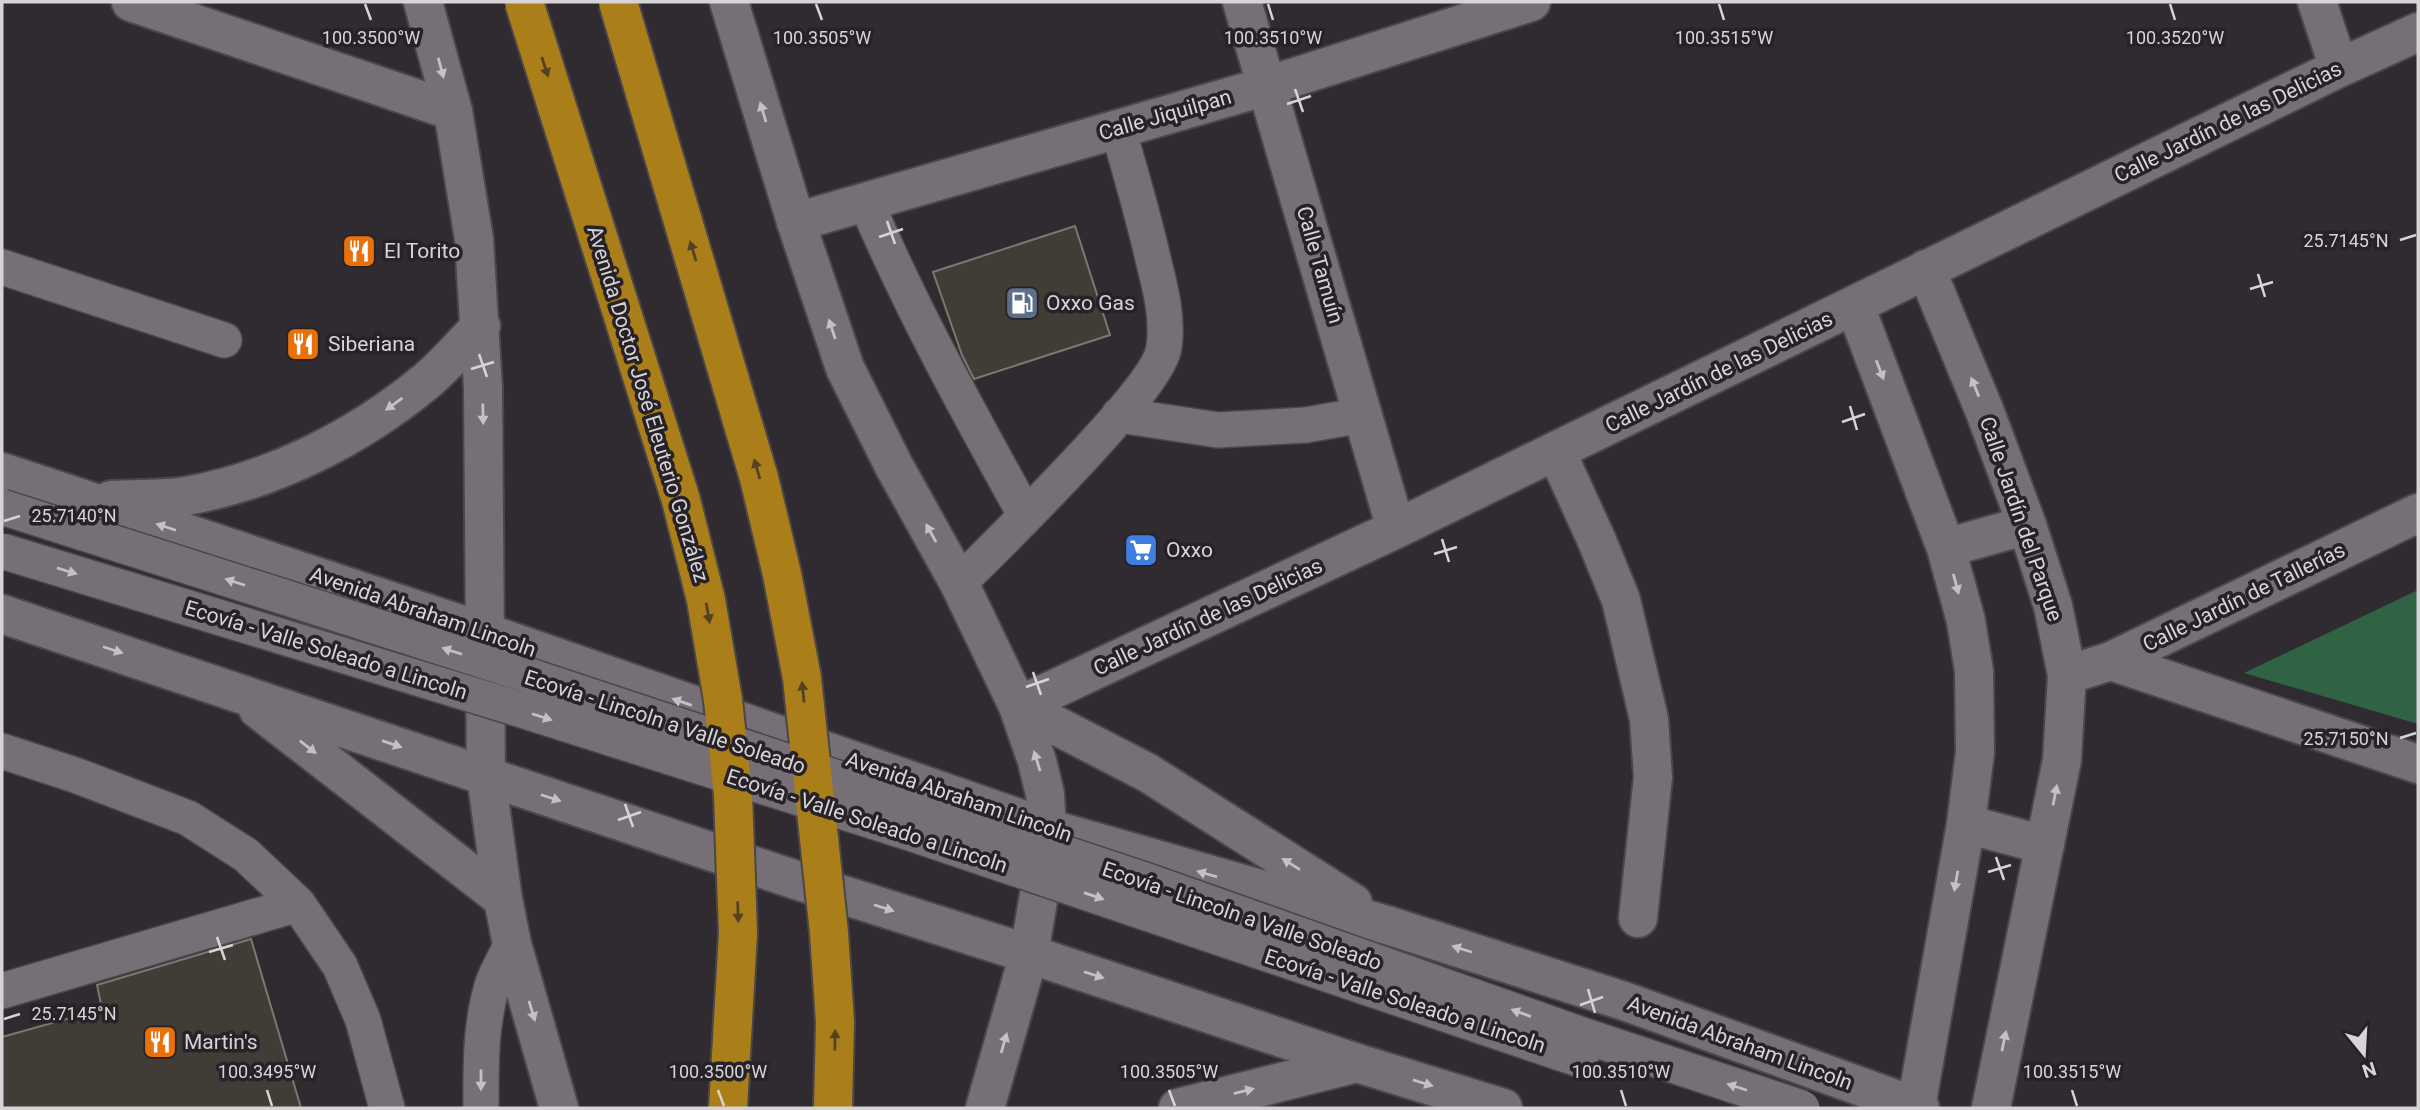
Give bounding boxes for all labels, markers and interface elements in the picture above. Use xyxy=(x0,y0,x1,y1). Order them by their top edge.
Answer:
text: 100.3500°W xyxy=(322,27,420,48)
text: 100.3505°W xyxy=(773,27,871,48)
text: 100.3510°W xyxy=(1224,27,1322,48)
text: 100.3515°W xyxy=(1675,27,1773,48)
text: 100.3520°W xyxy=(2126,27,2224,48)
street label: Calle Jardín de las Delicias xyxy=(2111,56,2345,188)
one-way arrow xyxy=(436,57,447,79)
one-way arrow xyxy=(540,57,551,78)
street label: Calle Jiquilpan xyxy=(1096,85,1234,145)
one-way arrow xyxy=(757,101,767,122)
street label: Calle Tamuín xyxy=(1292,204,1348,326)
street label: Avenida Doctor José Eleuterio González xyxy=(582,223,714,585)
text: 25.7145°N xyxy=(2303,230,2389,251)
restaurant icon: El Torito xyxy=(340,232,378,270)
place label: El Torito xyxy=(384,239,460,263)
one-way arrow xyxy=(687,240,697,261)
fuel station icon: Oxxo Gas xyxy=(1003,284,1041,322)
place label: Oxxo Gas xyxy=(1046,291,1135,315)
street label: Calle Jardín de las Delicias xyxy=(1602,306,1836,438)
one-way arrow xyxy=(826,318,836,339)
restaurant icon: Siberiana xyxy=(284,325,322,363)
place label: Siberiana xyxy=(328,332,415,356)
one-way arrow xyxy=(1874,359,1885,380)
one-way arrow xyxy=(1969,376,1980,397)
one-way arrow xyxy=(385,397,403,411)
one-way arrow xyxy=(478,403,489,425)
street label: Calle Jardín del Parque xyxy=(1975,414,2067,624)
one-way arrow xyxy=(751,458,761,479)
text: 25.7140°N xyxy=(31,505,117,526)
one-way arrow xyxy=(155,521,176,531)
one-way arrow xyxy=(925,523,937,543)
supermarket icon: Oxxo xyxy=(1122,531,1160,569)
place label: Oxxo xyxy=(1166,538,1213,562)
street label: Calle Jardín de Tallerías xyxy=(2139,538,2349,656)
street label: Calle Jardín de las Delicias xyxy=(1090,553,1326,681)
street label: Avenida Abraham Lincoln xyxy=(307,562,539,662)
one-way arrow xyxy=(57,566,78,576)
one-way arrow xyxy=(1951,573,1962,595)
one-way arrow xyxy=(224,576,245,587)
street label: Ecovía - Valle Soleado a Lincoln xyxy=(182,596,470,704)
one-way arrow xyxy=(703,602,714,624)
one-way arrow xyxy=(103,645,124,656)
one-way arrow xyxy=(441,645,462,656)
street label: Ecovía - Lincoln a Valle Soleado xyxy=(522,665,808,779)
one-way arrow xyxy=(798,680,809,702)
one-way arrow xyxy=(671,696,692,707)
one-way arrow xyxy=(531,713,552,723)
text: 25.7150°N xyxy=(2303,728,2389,749)
one-way arrow xyxy=(381,739,402,750)
one-way arrow xyxy=(298,740,316,755)
street label: Avenida Abraham Lincoln xyxy=(843,747,1075,847)
one-way arrow xyxy=(1031,751,1041,772)
street label: Ecovía - Valle Soleado a Lincoln xyxy=(724,764,1010,878)
one-way arrow xyxy=(2050,784,2061,806)
one-way arrow xyxy=(541,793,562,804)
street label: Ecovía - Lincoln a Valle Soleado xyxy=(1099,857,1385,975)
one-way arrow xyxy=(1282,857,1301,870)
one-way arrow xyxy=(1196,868,1217,878)
one-way arrow xyxy=(1950,870,1961,892)
one-way arrow xyxy=(1083,891,1104,902)
one-way arrow xyxy=(732,902,743,924)
one-way arrow xyxy=(873,903,894,913)
one-way arrow xyxy=(1452,943,1473,954)
street label: Ecovía - Valle Soleado a Lincoln xyxy=(1262,944,1548,1058)
one-way arrow xyxy=(1084,970,1105,981)
street label: Avenida Abraham Lincoln xyxy=(1624,991,1856,1095)
one-way arrow xyxy=(528,1001,538,1022)
text: 25.7145°N xyxy=(31,1003,117,1024)
one-way arrow xyxy=(1511,1008,1532,1019)
north arrow xyxy=(2329,1019,2399,1089)
restaurant icon: Martin's xyxy=(141,1023,179,1061)
one-way arrow xyxy=(829,1029,840,1051)
place label: Martin's xyxy=(184,1030,258,1054)
one-way arrow xyxy=(1999,1030,2010,1052)
one-way arrow xyxy=(999,1032,1009,1053)
text: N xyxy=(2359,1057,2379,1083)
text: 100.3495°W xyxy=(218,1061,316,1082)
text: 100.3500°W xyxy=(669,1061,767,1082)
text: 100.3505°W xyxy=(1120,1061,1218,1082)
text: 100.3510°W xyxy=(1572,1061,1670,1082)
text: 100.3515°W xyxy=(2023,1061,2121,1082)
one-way arrow xyxy=(476,1069,487,1091)
one-way arrow xyxy=(1412,1079,1433,1089)
one-way arrow xyxy=(1726,1081,1747,1092)
one-way arrow xyxy=(1233,1085,1255,1096)

